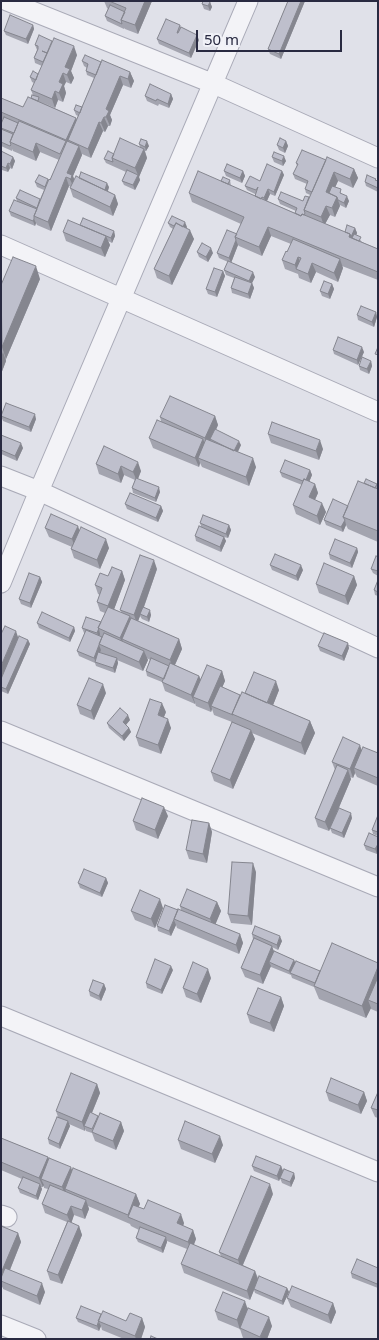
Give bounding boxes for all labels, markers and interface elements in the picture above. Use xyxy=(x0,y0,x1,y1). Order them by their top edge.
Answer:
scale bar xyxy=(199,20,345,52)
text: 50 m xyxy=(204,29,239,49)

